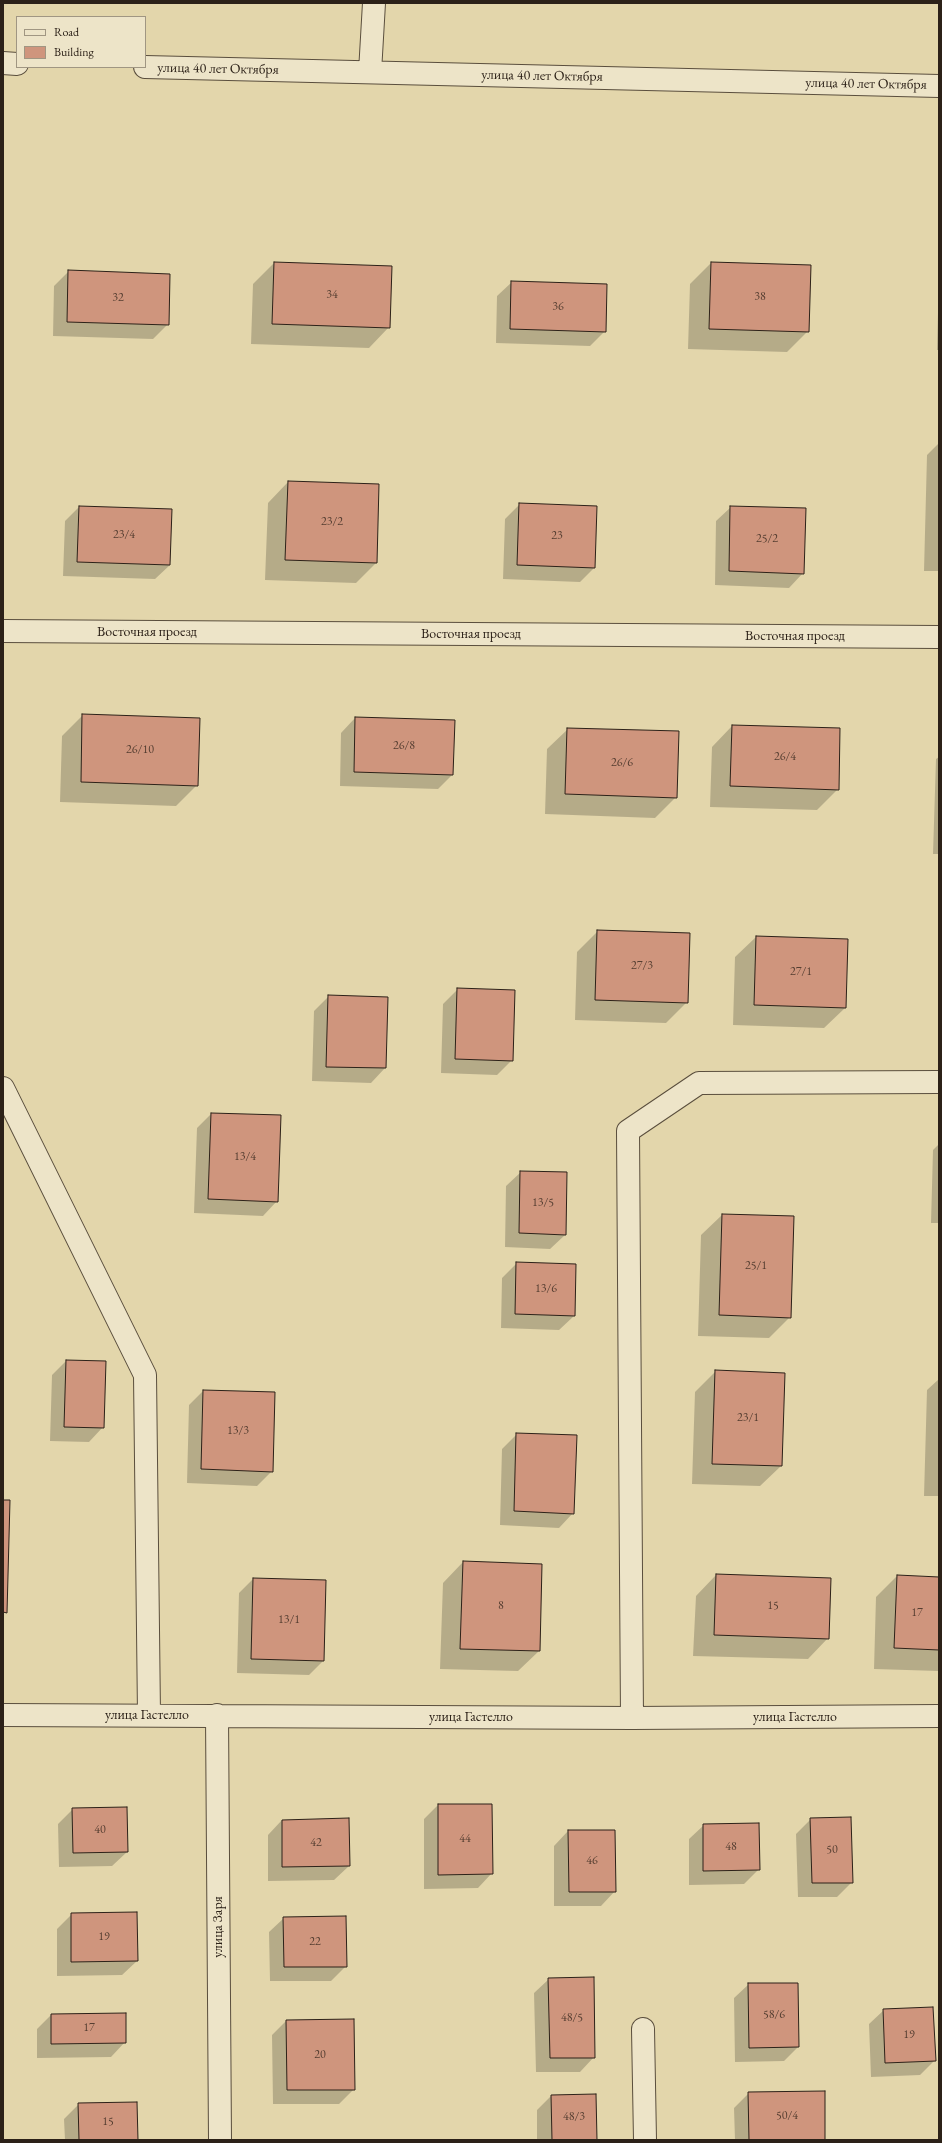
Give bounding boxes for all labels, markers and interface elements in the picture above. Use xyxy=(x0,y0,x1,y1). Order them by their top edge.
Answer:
legend xyxy=(16,16,146,68)
text: Road xyxy=(54,24,79,40)
text: Building xyxy=(54,44,94,60)
street label: улица 40 лет Октября xyxy=(157,60,279,78)
street label: улица 40 лет Октября xyxy=(481,67,603,85)
street label: улица 40 лет Октября xyxy=(805,75,927,93)
house number: 34 xyxy=(326,288,338,302)
house number: 38 xyxy=(754,290,766,304)
house number: 32 xyxy=(112,291,124,305)
house number: 36 xyxy=(552,300,564,314)
house number: 23/2 xyxy=(321,515,343,529)
house number: 23/4 xyxy=(113,528,135,542)
house number: 23 xyxy=(551,529,563,543)
house number: 25/2 xyxy=(756,532,778,546)
street label: Восточная проезд xyxy=(97,624,197,640)
street label: Восточная проезд xyxy=(421,626,521,642)
street label: Восточная проезд xyxy=(745,628,845,644)
house number: 26/8 xyxy=(393,739,415,753)
house number: 26/10 xyxy=(126,743,154,757)
house number: 26/4 xyxy=(774,750,796,764)
house number: 26/6 xyxy=(611,756,633,770)
house number: 27/3 xyxy=(631,959,653,973)
house number: 27/1 xyxy=(790,965,812,979)
house number: 13/4 xyxy=(234,1150,256,1164)
house number: 13/5 xyxy=(532,1196,554,1210)
house number: 25/1 xyxy=(745,1259,767,1273)
house number: 13/6 xyxy=(535,1282,557,1296)
house number: 23/1 xyxy=(737,1411,759,1425)
house number: 13/3 xyxy=(227,1424,249,1438)
house number: 8 xyxy=(498,1599,504,1613)
house number: 15 xyxy=(767,1599,779,1613)
house number: 17 xyxy=(911,1606,923,1620)
house number: 13/1 xyxy=(278,1613,300,1627)
street label: улица Гастелло xyxy=(105,1707,189,1723)
street label: улица Гастелло xyxy=(429,1709,513,1725)
street label: улица Гастелло xyxy=(753,1709,837,1725)
house number: 40 xyxy=(94,1823,106,1837)
house number: 44 xyxy=(459,1832,471,1846)
house number: 42 xyxy=(310,1836,322,1850)
house number: 48 xyxy=(725,1840,737,1854)
house number: 50 xyxy=(826,1843,838,1857)
house number: 46 xyxy=(586,1854,598,1868)
street label: улица Заря xyxy=(210,1896,226,1958)
house number: 19 xyxy=(98,1930,110,1944)
house number: 22 xyxy=(309,1935,321,1949)
house number: 58/6 xyxy=(763,2008,785,2022)
house number: 48/5 xyxy=(561,2011,583,2025)
house number: 17 xyxy=(83,2021,95,2035)
house number: 19 xyxy=(903,2028,915,2042)
house number: 20 xyxy=(314,2048,326,2062)
house number: 50/4 xyxy=(776,2109,798,2123)
house number: 48/3 xyxy=(563,2110,585,2124)
house number: 15 xyxy=(102,2115,114,2129)

